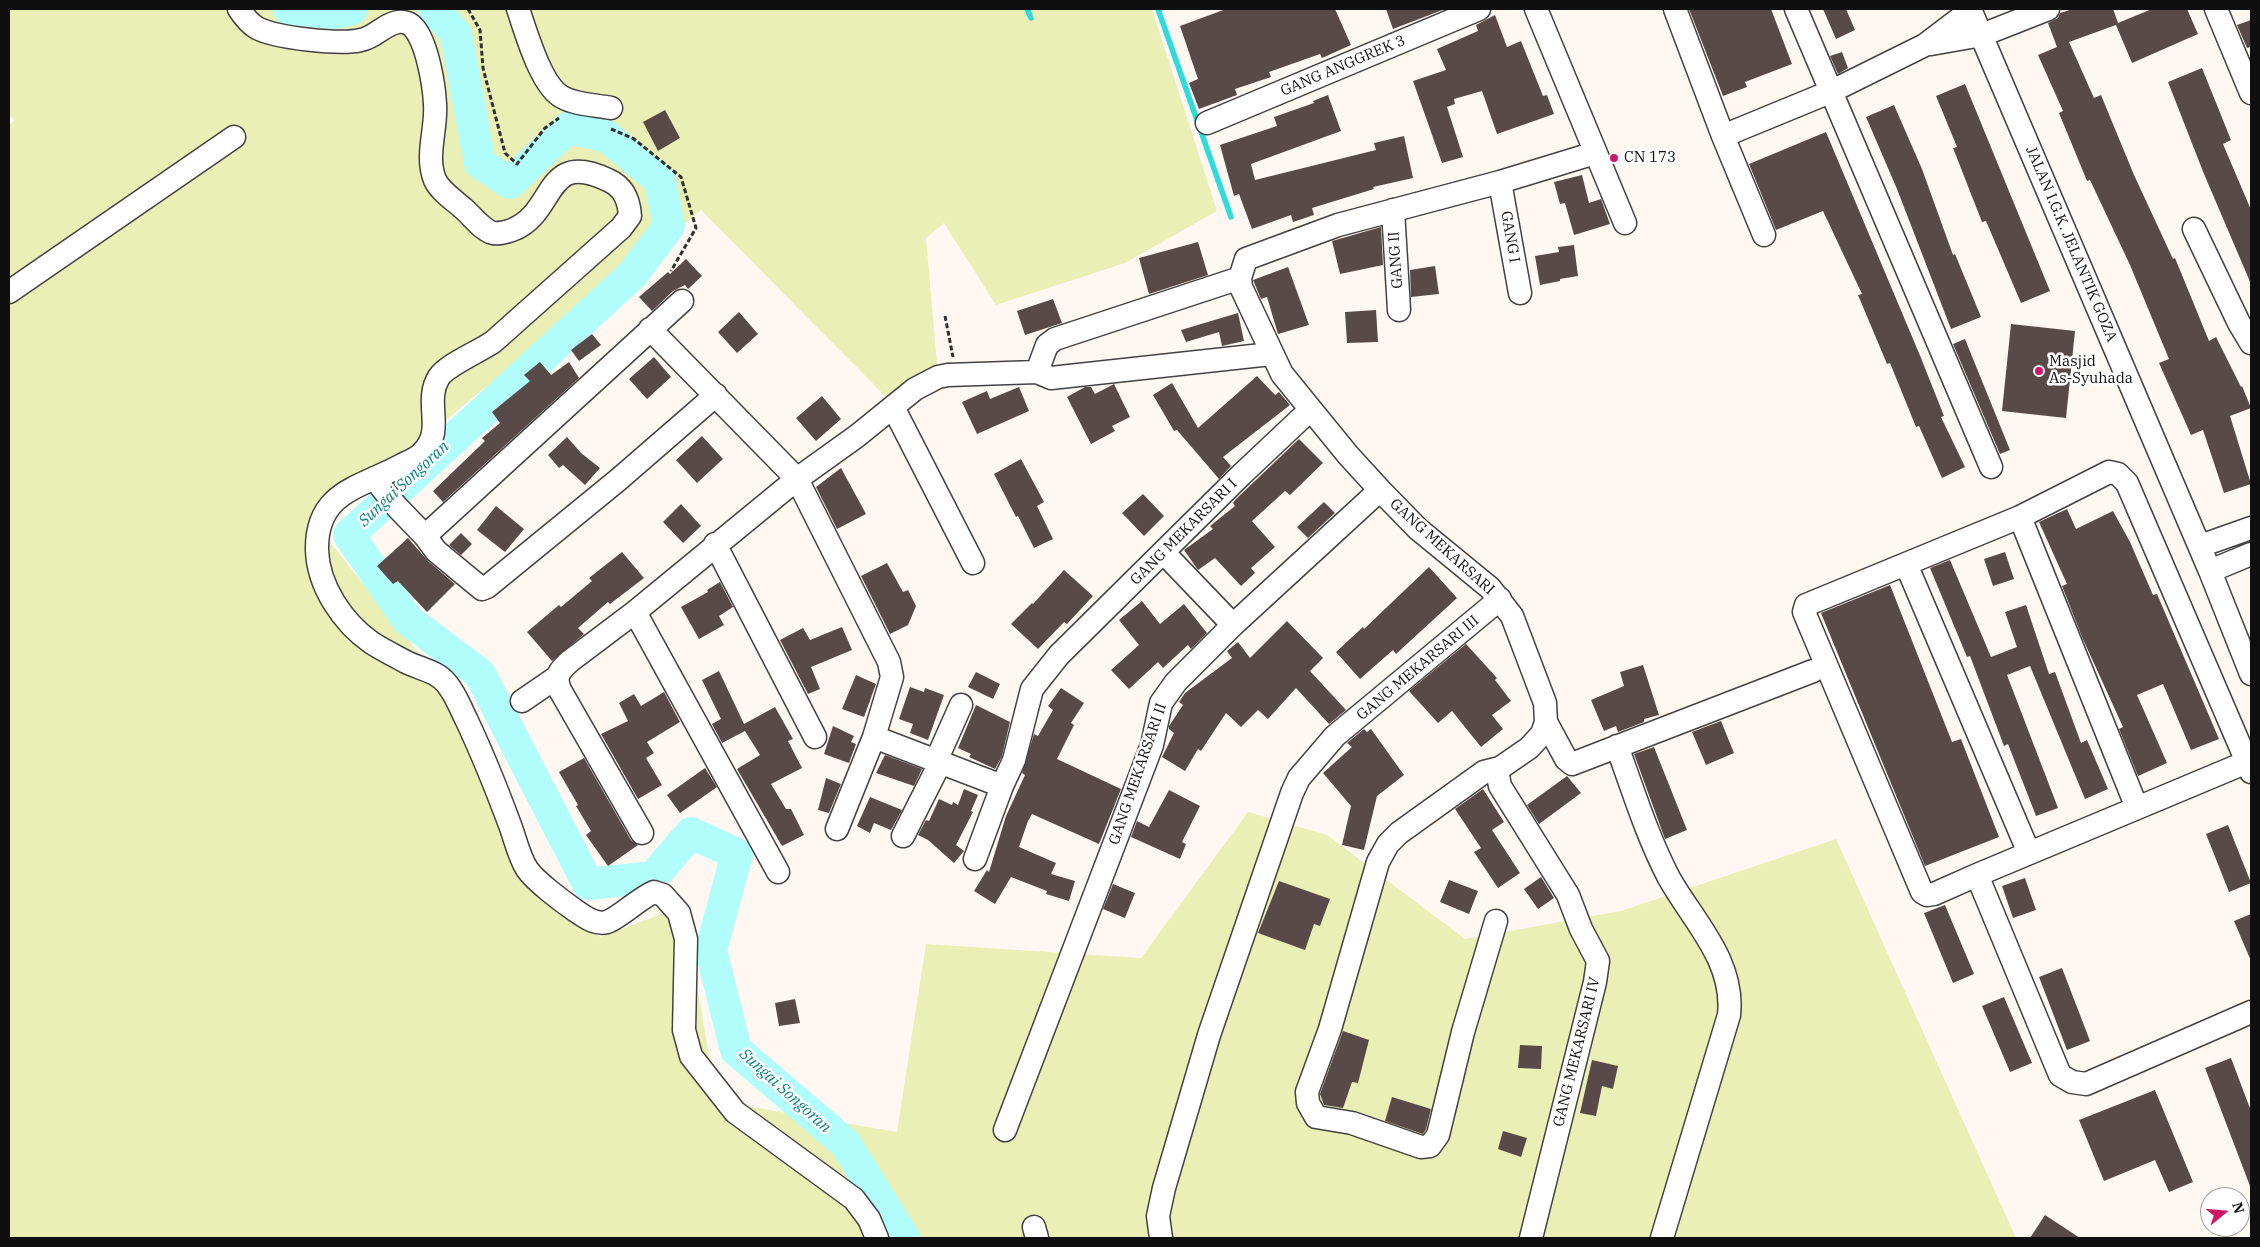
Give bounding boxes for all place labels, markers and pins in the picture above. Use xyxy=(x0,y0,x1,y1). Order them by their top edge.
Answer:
place label: CN 173 xyxy=(1624,149,1676,167)
marker: CN 173 xyxy=(1608,152,1620,164)
place label: Masjid As-Syuhada xyxy=(2049,353,2133,388)
marker: Masjid As-Syuhada xyxy=(2033,365,2045,377)

